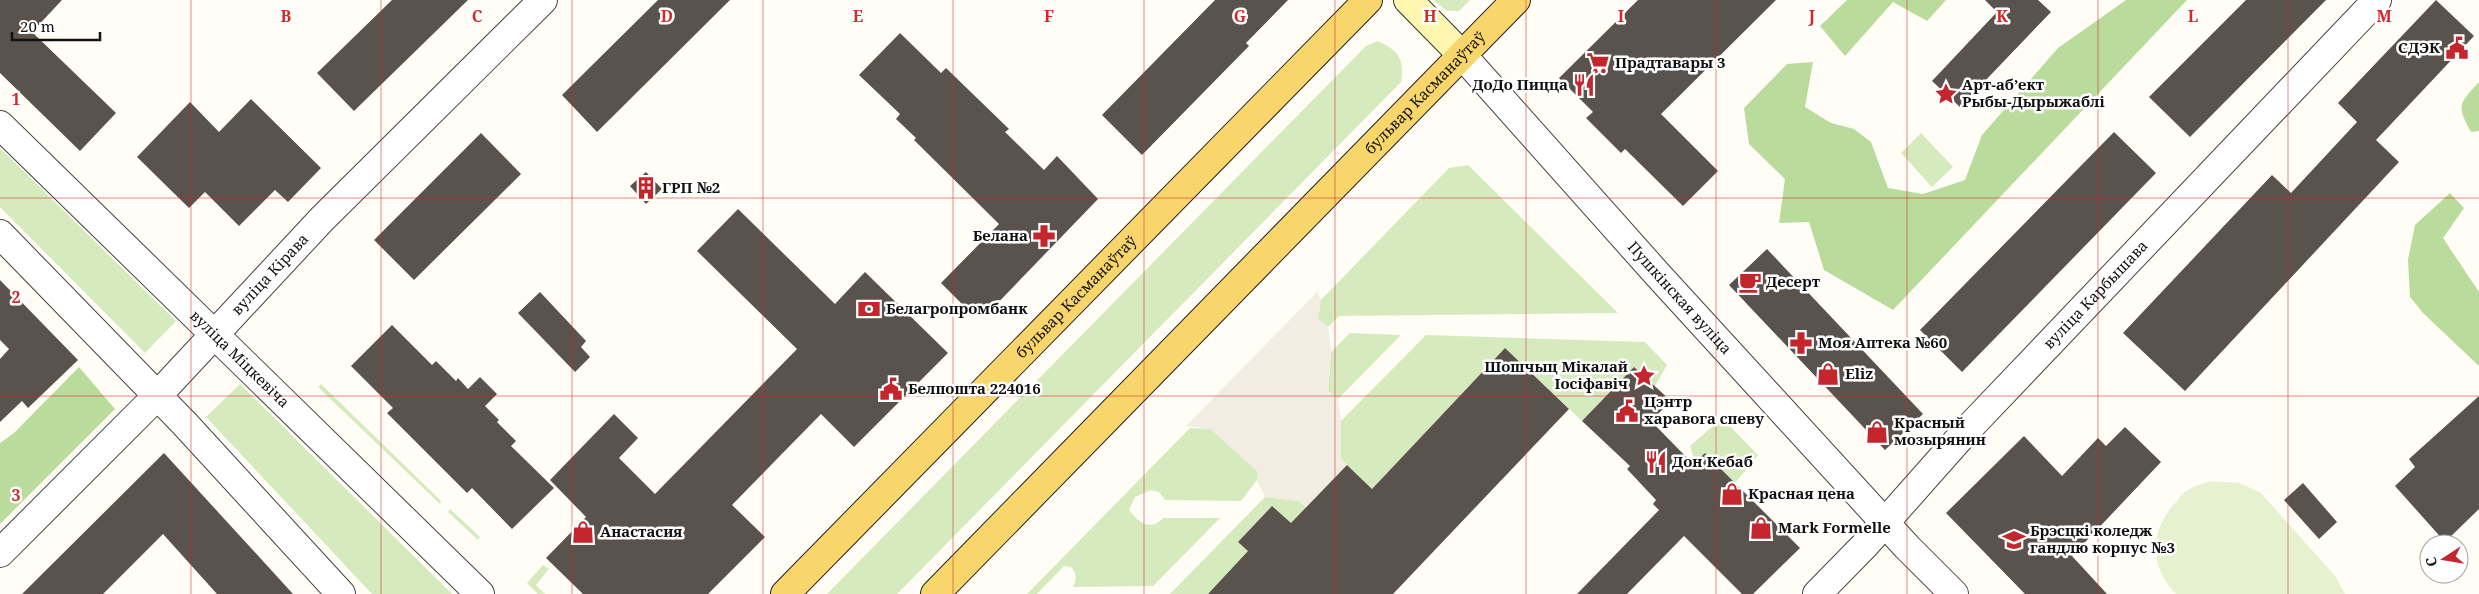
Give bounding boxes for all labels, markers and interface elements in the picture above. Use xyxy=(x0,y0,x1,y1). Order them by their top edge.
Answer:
text: B xyxy=(281,5,292,27)
text: C xyxy=(472,5,483,27)
text: D xyxy=(661,5,673,27)
text: E xyxy=(853,5,863,27)
text: F xyxy=(1044,5,1054,27)
text: G xyxy=(1234,5,1246,27)
text: H xyxy=(1423,5,1437,27)
text: I xyxy=(1618,5,1624,27)
text: J xyxy=(1808,5,1816,27)
text: K xyxy=(1996,5,2008,27)
text: L xyxy=(2188,5,2198,27)
text: M xyxy=(2376,5,2392,27)
scale bar xyxy=(12,10,100,42)
text: 20 m xyxy=(20,16,55,36)
street label: бульвар Касманаўтаў xyxy=(1360,26,1489,158)
public building icon: СДЭК xyxy=(2444,35,2470,61)
place label: СДЭК xyxy=(2398,37,2440,57)
supermarket icon: Прадтавары 3 xyxy=(1585,50,1611,76)
place label: Прадтавары 3 xyxy=(1615,52,1725,72)
restaurant icon: ДоДо Пицца xyxy=(1571,72,1597,98)
place label: ДоДо Пицца xyxy=(1472,74,1568,94)
place label: Арт-абʼект Рыбы-Дырыжаблі xyxy=(1962,74,2105,111)
place icon: Арт-абʼект Рыбы-Дырыжаблі xyxy=(1933,81,1959,107)
text: 1 xyxy=(11,88,21,110)
building icon: ГРП №2 xyxy=(633,175,659,201)
place label: ГРП №2 xyxy=(662,177,720,197)
pharmacy icon: Белана xyxy=(1031,223,1057,249)
place label: Белана xyxy=(973,225,1028,245)
street label: вуліца Кірава xyxy=(227,229,312,319)
street label: бульвар Касманаўтаў xyxy=(1011,230,1141,362)
street label: вуліца Карбышава xyxy=(2039,236,2152,353)
street label: Пушкінская вуліца xyxy=(1624,237,1736,358)
cafe icon: Десерт xyxy=(1737,269,1763,295)
place label: Десерт xyxy=(1766,271,1821,291)
text: 2 xyxy=(11,286,21,308)
bank icon: Белагропромбанк xyxy=(856,296,882,322)
place label: Белагропромбанк xyxy=(886,298,1028,318)
street label: вуліца Міцкевіча xyxy=(186,305,294,411)
pharmacy icon: Моя Аптека №60 xyxy=(1788,330,1814,356)
place label: Моя Аптека №60 xyxy=(1818,332,1947,352)
place label: Шошчыц Мікалай Іосіфавіч xyxy=(1484,356,1628,393)
shop icon: Eliz xyxy=(1815,361,1841,387)
place icon: Шошчыц Мікалай Іосіфавіч xyxy=(1631,363,1657,389)
place label: Eliz xyxy=(1845,363,1873,383)
public building icon: Белпошта 224016 xyxy=(878,376,904,402)
place label: Белпошта 224016 xyxy=(908,378,1041,398)
place label: Цэнтр харавога спеву xyxy=(1644,391,1765,428)
public building icon: Цэнтр харавога спеву xyxy=(1614,398,1640,424)
place label: Красный мозырянин xyxy=(1894,412,1986,449)
shop icon: Красный мозырянин xyxy=(1864,419,1890,445)
restaurant icon: Дон Кебаб xyxy=(1643,449,1669,475)
place label: Дон Кебаб xyxy=(1672,451,1753,471)
shop icon: Красная цена xyxy=(1719,481,1745,507)
place label: Красная цена xyxy=(1748,483,1855,503)
text: 3 xyxy=(11,484,21,506)
shop icon: Mark Formelle xyxy=(1748,515,1774,541)
place label: Mark Formelle xyxy=(1778,517,1891,537)
shop icon: Анастасия xyxy=(570,519,596,545)
place label: Брэсцкі коледж гандлю корпус №3 xyxy=(2030,520,2175,557)
place label: Анастасия xyxy=(600,521,683,541)
school or university icon: Брэсцкі коледж гандлю корпус №3 xyxy=(2001,527,2027,553)
north arrow xyxy=(2419,534,2469,584)
text: С xyxy=(2421,555,2441,568)

